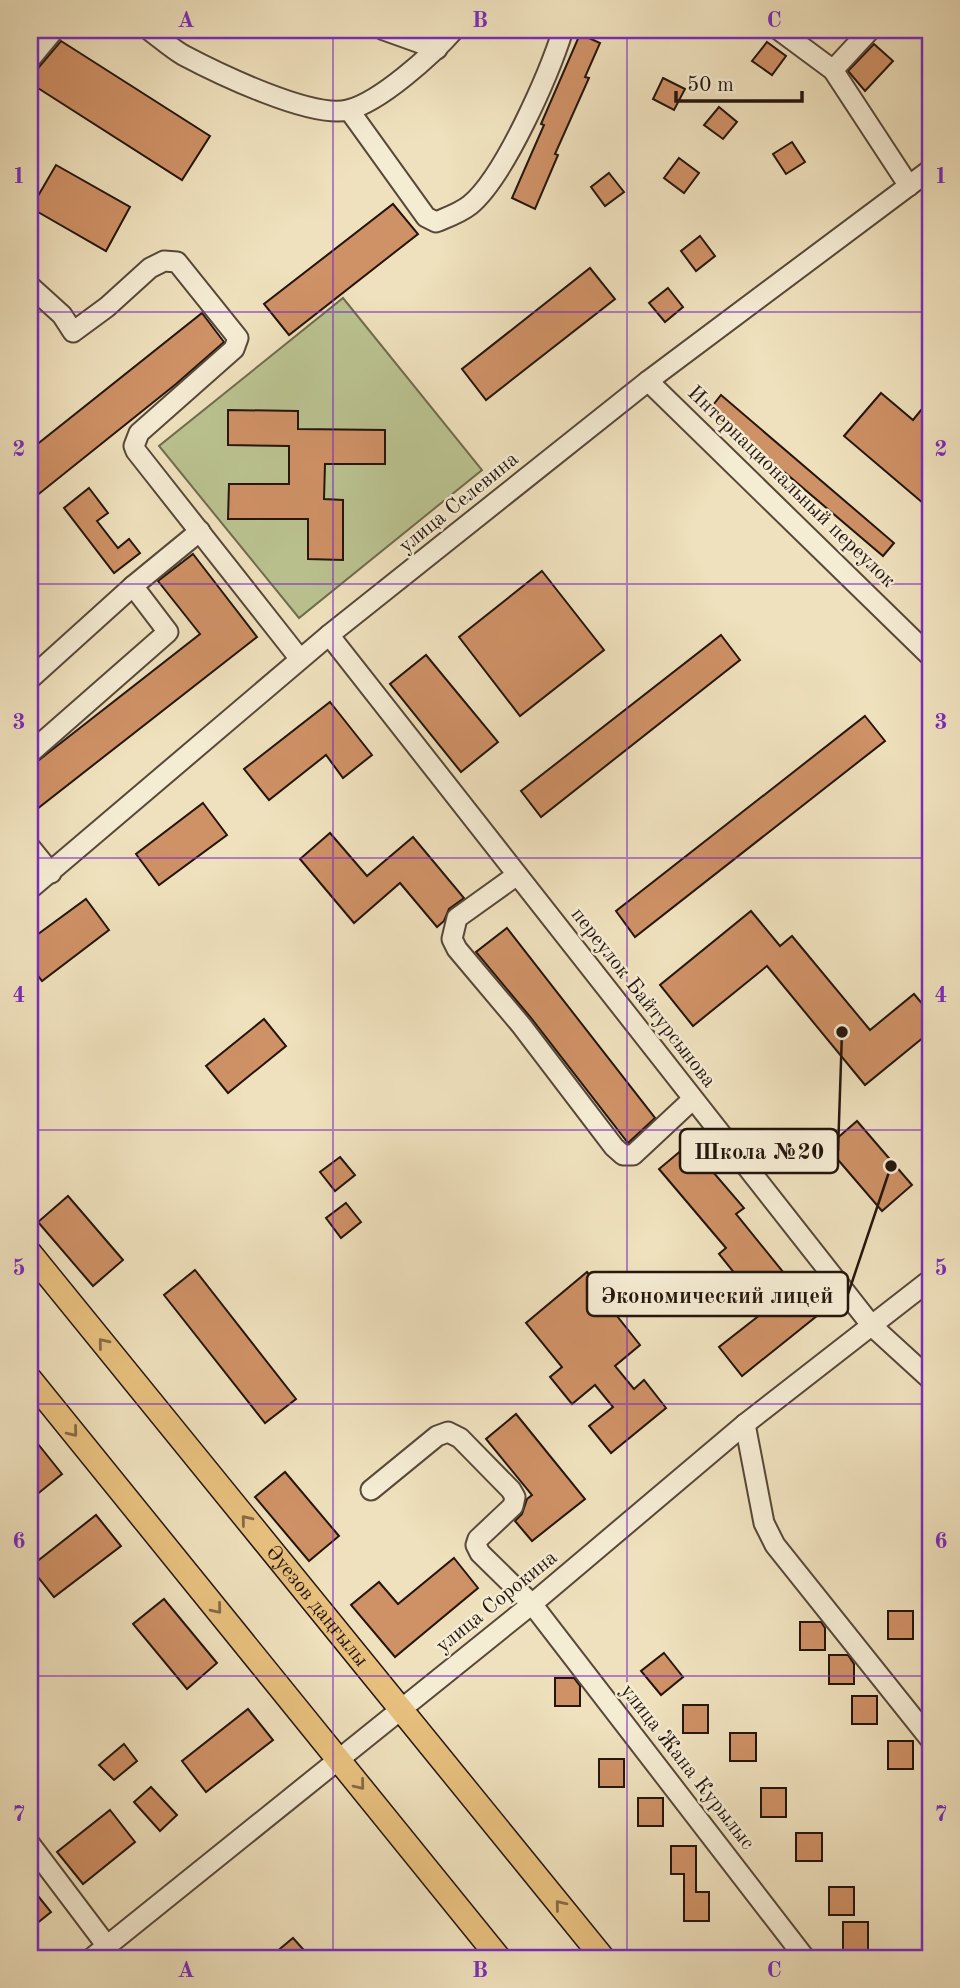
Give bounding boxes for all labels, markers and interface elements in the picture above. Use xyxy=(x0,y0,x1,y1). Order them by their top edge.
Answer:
text: A xyxy=(177,9,195,32)
text: B xyxy=(472,9,488,32)
text: C xyxy=(766,9,782,32)
scale bar xyxy=(676,60,802,104)
text: 50 m xyxy=(687,75,734,96)
text: 1 xyxy=(12,165,26,188)
text: 1 xyxy=(934,165,948,188)
street label: Интернациональный переулок xyxy=(683,382,899,592)
text: 2 xyxy=(12,438,26,461)
text: 2 xyxy=(934,438,948,461)
street label: улица Селевина xyxy=(395,449,523,557)
text: 3 xyxy=(12,711,26,734)
text: 3 xyxy=(934,711,948,734)
street label: переулок Байтурсынова xyxy=(566,904,720,1092)
text: 4 xyxy=(12,984,26,1007)
text: 4 xyxy=(934,984,948,1007)
callout: Школа №20 xyxy=(680,1129,838,1173)
text: Школа №20 xyxy=(694,1141,824,1164)
text: 5 xyxy=(12,1257,26,1280)
text: 5 xyxy=(934,1257,948,1280)
callout: Экономический лицей xyxy=(587,1272,848,1316)
text: Экономический лицей xyxy=(601,1285,833,1308)
one-way arrow xyxy=(99,1339,111,1352)
one-way arrow xyxy=(65,1424,77,1437)
one-way arrow xyxy=(242,1515,254,1528)
text: 6 xyxy=(12,1530,26,1553)
text: 6 xyxy=(934,1530,948,1553)
street label: Әуезов даңғылы xyxy=(262,1542,372,1671)
street label: улица Сорокина xyxy=(432,1547,562,1657)
one-way arrow xyxy=(208,1601,221,1613)
street label: улица Жана Курылыс xyxy=(616,1680,758,1854)
one-way arrow xyxy=(352,1777,364,1790)
text: 7 xyxy=(12,1803,26,1826)
text: 7 xyxy=(934,1803,948,1826)
one-way arrow xyxy=(556,1901,568,1914)
text: A xyxy=(177,1959,195,1982)
text: B xyxy=(472,1959,488,1982)
text: C xyxy=(766,1959,782,1982)

